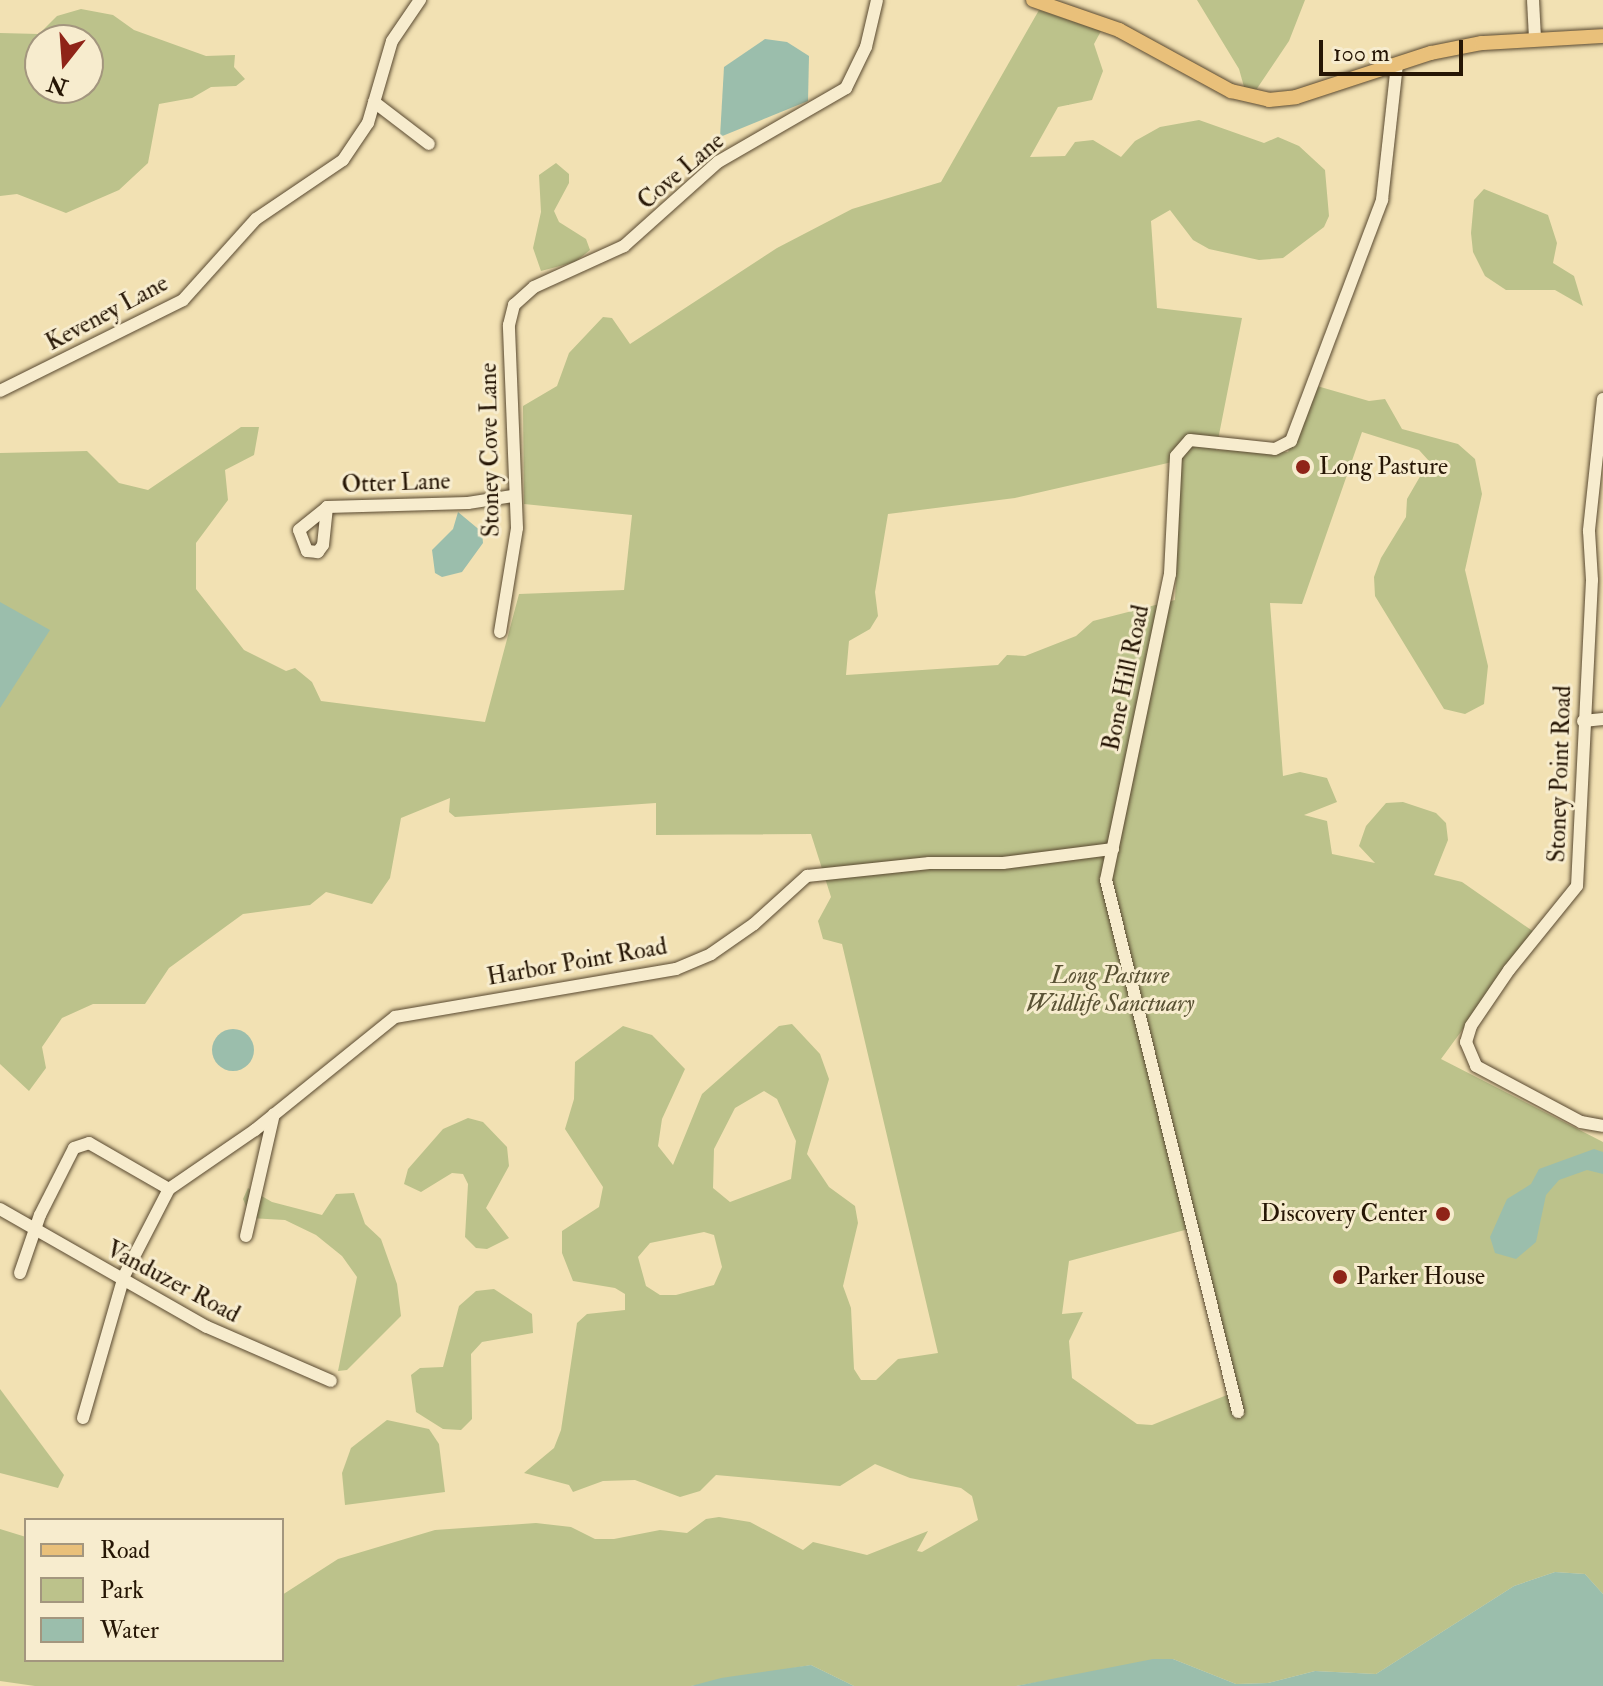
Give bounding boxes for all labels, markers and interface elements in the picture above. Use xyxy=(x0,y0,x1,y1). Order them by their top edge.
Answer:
north arrow xyxy=(24,24,104,104)
scale bar xyxy=(1323,24,1467,74)
text: 100 m xyxy=(1333,38,1390,69)
text: N xyxy=(44,69,71,101)
street label: Cove Lane xyxy=(632,127,730,215)
street label: Keveney Lane xyxy=(41,269,173,357)
street label: Stoney Cove Lane xyxy=(474,363,506,537)
place label: Long Pasture xyxy=(1319,453,1448,481)
marker: Long Pasture xyxy=(1294,458,1312,476)
street label: Otter Lane xyxy=(341,467,451,499)
street label: Bone Hill Road xyxy=(1096,602,1156,754)
street label: Stoney Point Road xyxy=(1543,685,1577,863)
street label: Harbor Point Road xyxy=(485,932,669,992)
park label: Long Pasture Wildlife Sanctuary xyxy=(1026,962,1194,1018)
place label: Discovery Center xyxy=(1261,1200,1427,1228)
marker: Discovery Center xyxy=(1434,1205,1452,1223)
street label: Vanduzer Road xyxy=(101,1235,245,1329)
place label: Parker House xyxy=(1356,1263,1485,1291)
marker: Parker House xyxy=(1331,1268,1349,1286)
legend xyxy=(24,1518,284,1662)
text: Road xyxy=(100,1535,150,1566)
text: Park xyxy=(100,1575,144,1606)
text: Water xyxy=(100,1615,159,1646)

